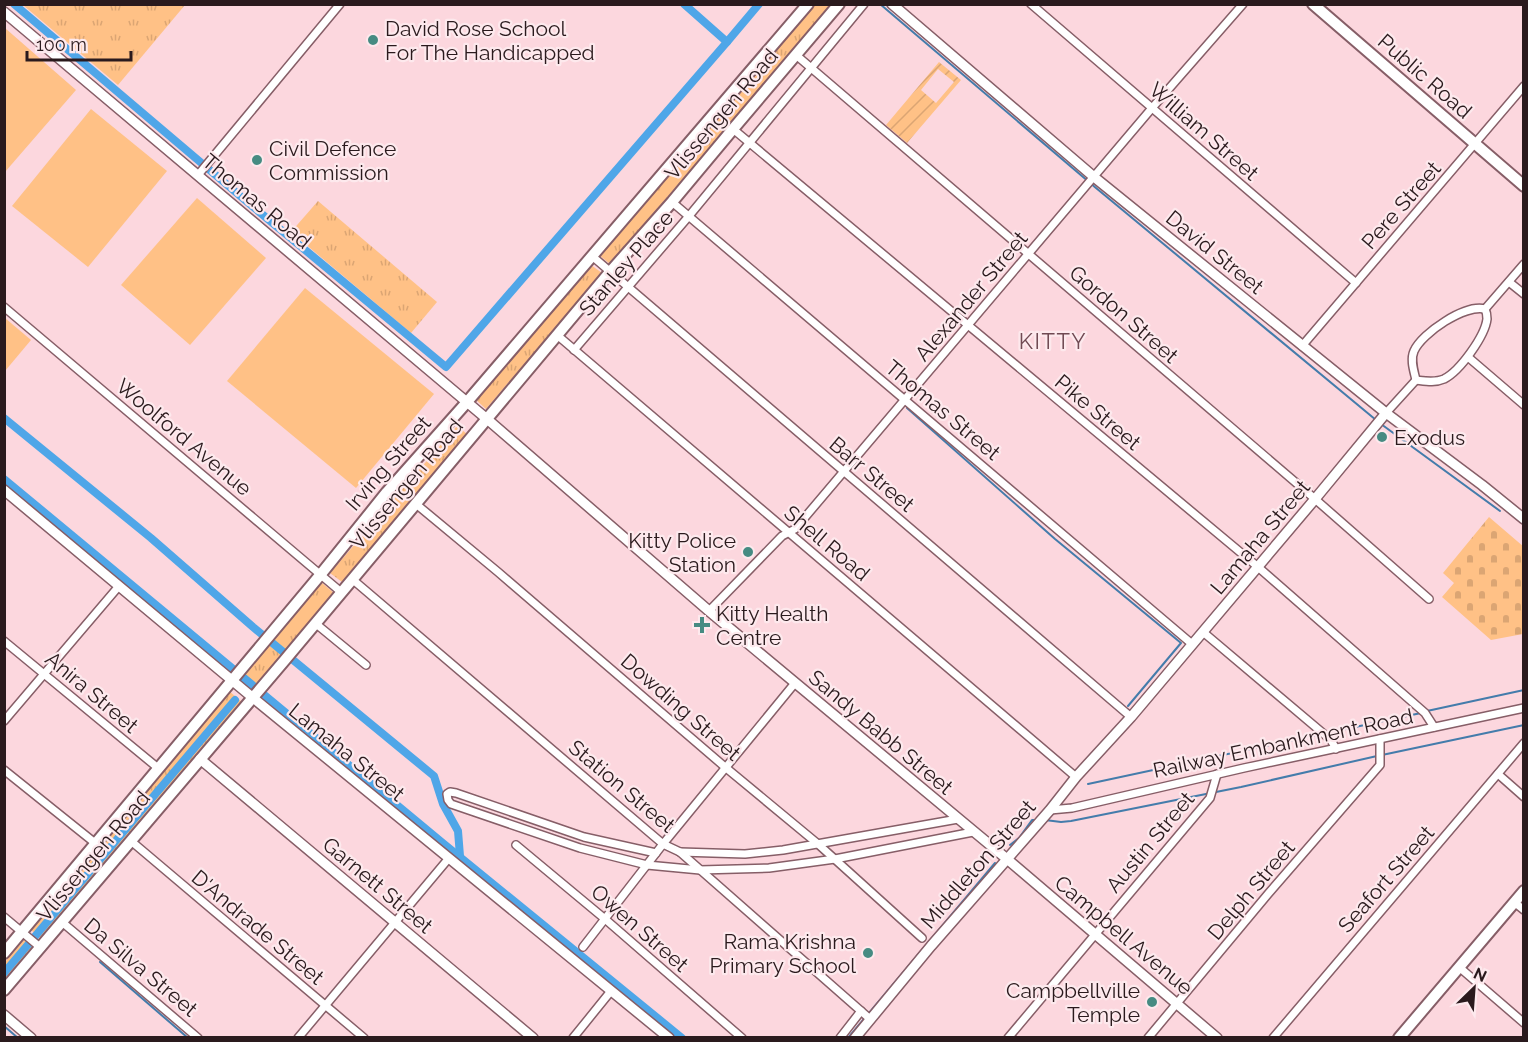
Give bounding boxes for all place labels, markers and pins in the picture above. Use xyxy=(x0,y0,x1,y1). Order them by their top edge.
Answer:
place label: David Rose School For The Handicapped xyxy=(385,16,595,65)
marker: David Rose School For The Handicapped xyxy=(366,33,380,47)
place label: Civil Defence Commission xyxy=(269,136,396,185)
marker: Civil Defence Commission xyxy=(250,153,264,167)
place label: Exodus xyxy=(1394,425,1465,450)
marker: Exodus xyxy=(1375,430,1389,444)
place label: Kitty Police Station xyxy=(628,528,736,577)
marker: Kitty Police Station xyxy=(741,545,755,559)
place label: Kitty Health Centre xyxy=(716,601,828,650)
marker: Kitty Health Centre xyxy=(693,616,711,634)
place label: Rama Krishna Primary School xyxy=(709,929,856,978)
marker: Rama Krishna Primary School xyxy=(861,946,875,960)
place label: Campbellville Temple xyxy=(1006,978,1140,1027)
marker: Campbellville Temple xyxy=(1145,995,1159,1009)

